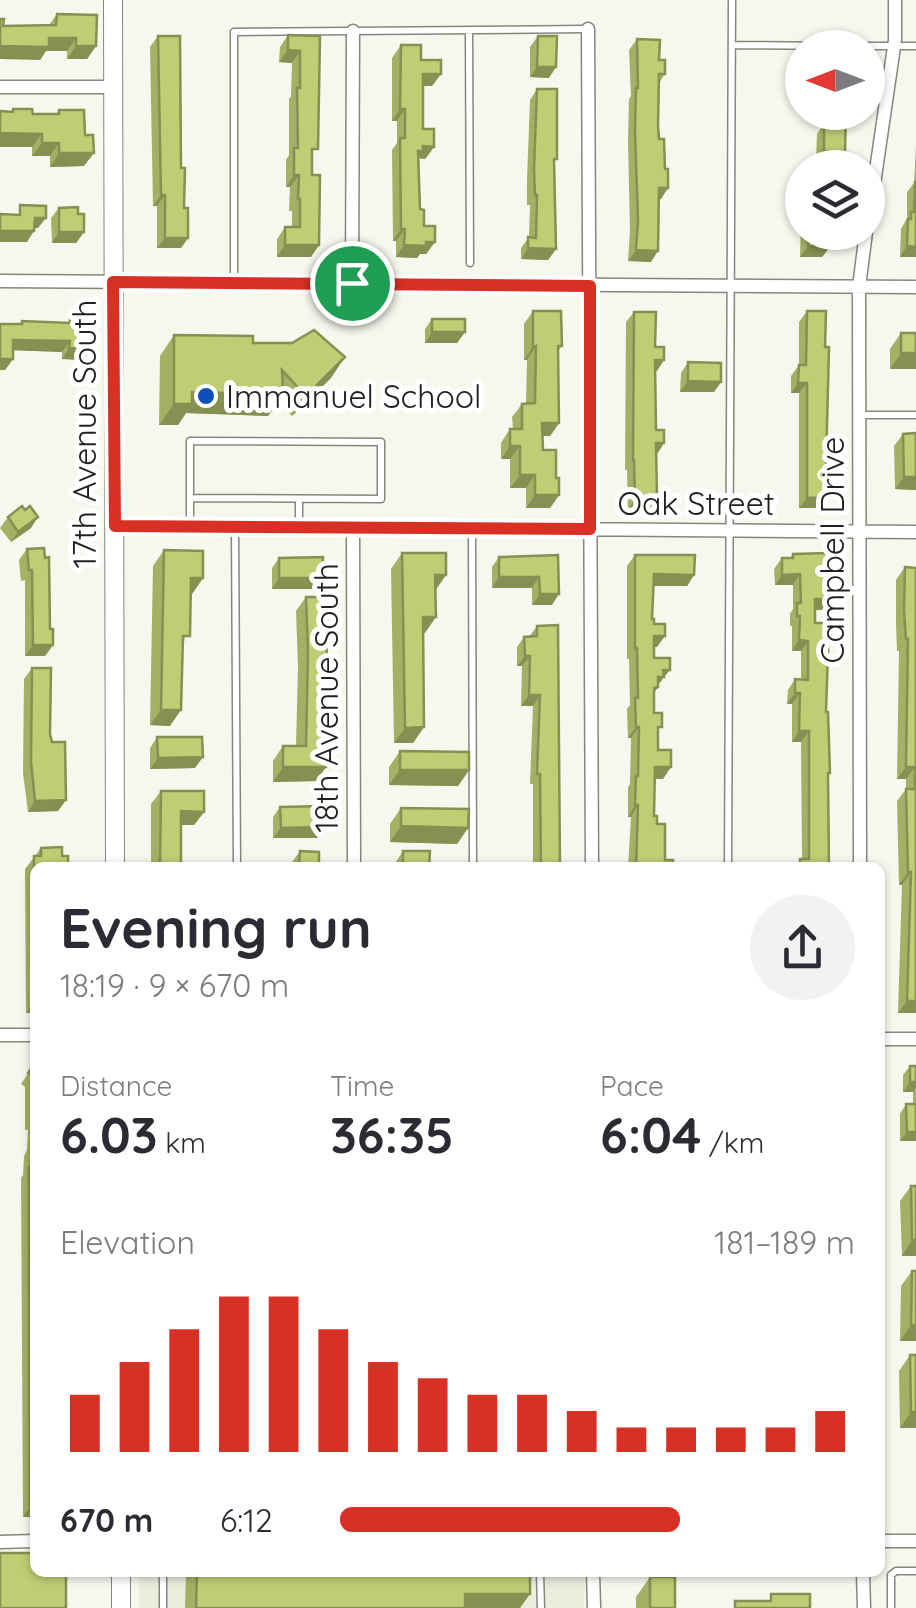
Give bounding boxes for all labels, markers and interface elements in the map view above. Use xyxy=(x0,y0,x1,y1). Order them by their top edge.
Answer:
north arrow xyxy=(785,30,885,130)
map controls xyxy=(785,30,885,250)
button: layers xyxy=(785,150,885,250)
pin xyxy=(310,241,395,326)
icon: arrive xyxy=(325,256,380,311)
street label: 17th Avenue South xyxy=(64,300,104,568)
place label: Immanuel School xyxy=(226,376,481,416)
marker: Immanuel School xyxy=(195,385,217,407)
street label: Campbell Drive xyxy=(812,437,852,663)
street label: Oak Street xyxy=(617,483,775,523)
street label: 18th Avenue South xyxy=(306,563,346,833)
text: Evening run xyxy=(60,893,372,962)
button: share xyxy=(750,895,855,1000)
text: 18:19 · 9 × 670 m xyxy=(60,965,289,1005)
text: Distance xyxy=(60,1068,172,1103)
text: Time xyxy=(330,1068,394,1103)
text: Pace xyxy=(600,1068,664,1103)
text: 6.03 xyxy=(60,1103,158,1166)
text: 36:35 xyxy=(330,1103,454,1166)
text: 6:04 xyxy=(600,1103,701,1166)
text: km xyxy=(158,1125,206,1160)
text: /km xyxy=(701,1125,764,1160)
text: Elevation xyxy=(60,1222,195,1262)
text: 181–189 m xyxy=(714,1222,855,1262)
text: 670 m xyxy=(60,1500,153,1540)
text: 6:12 xyxy=(220,1500,273,1540)

